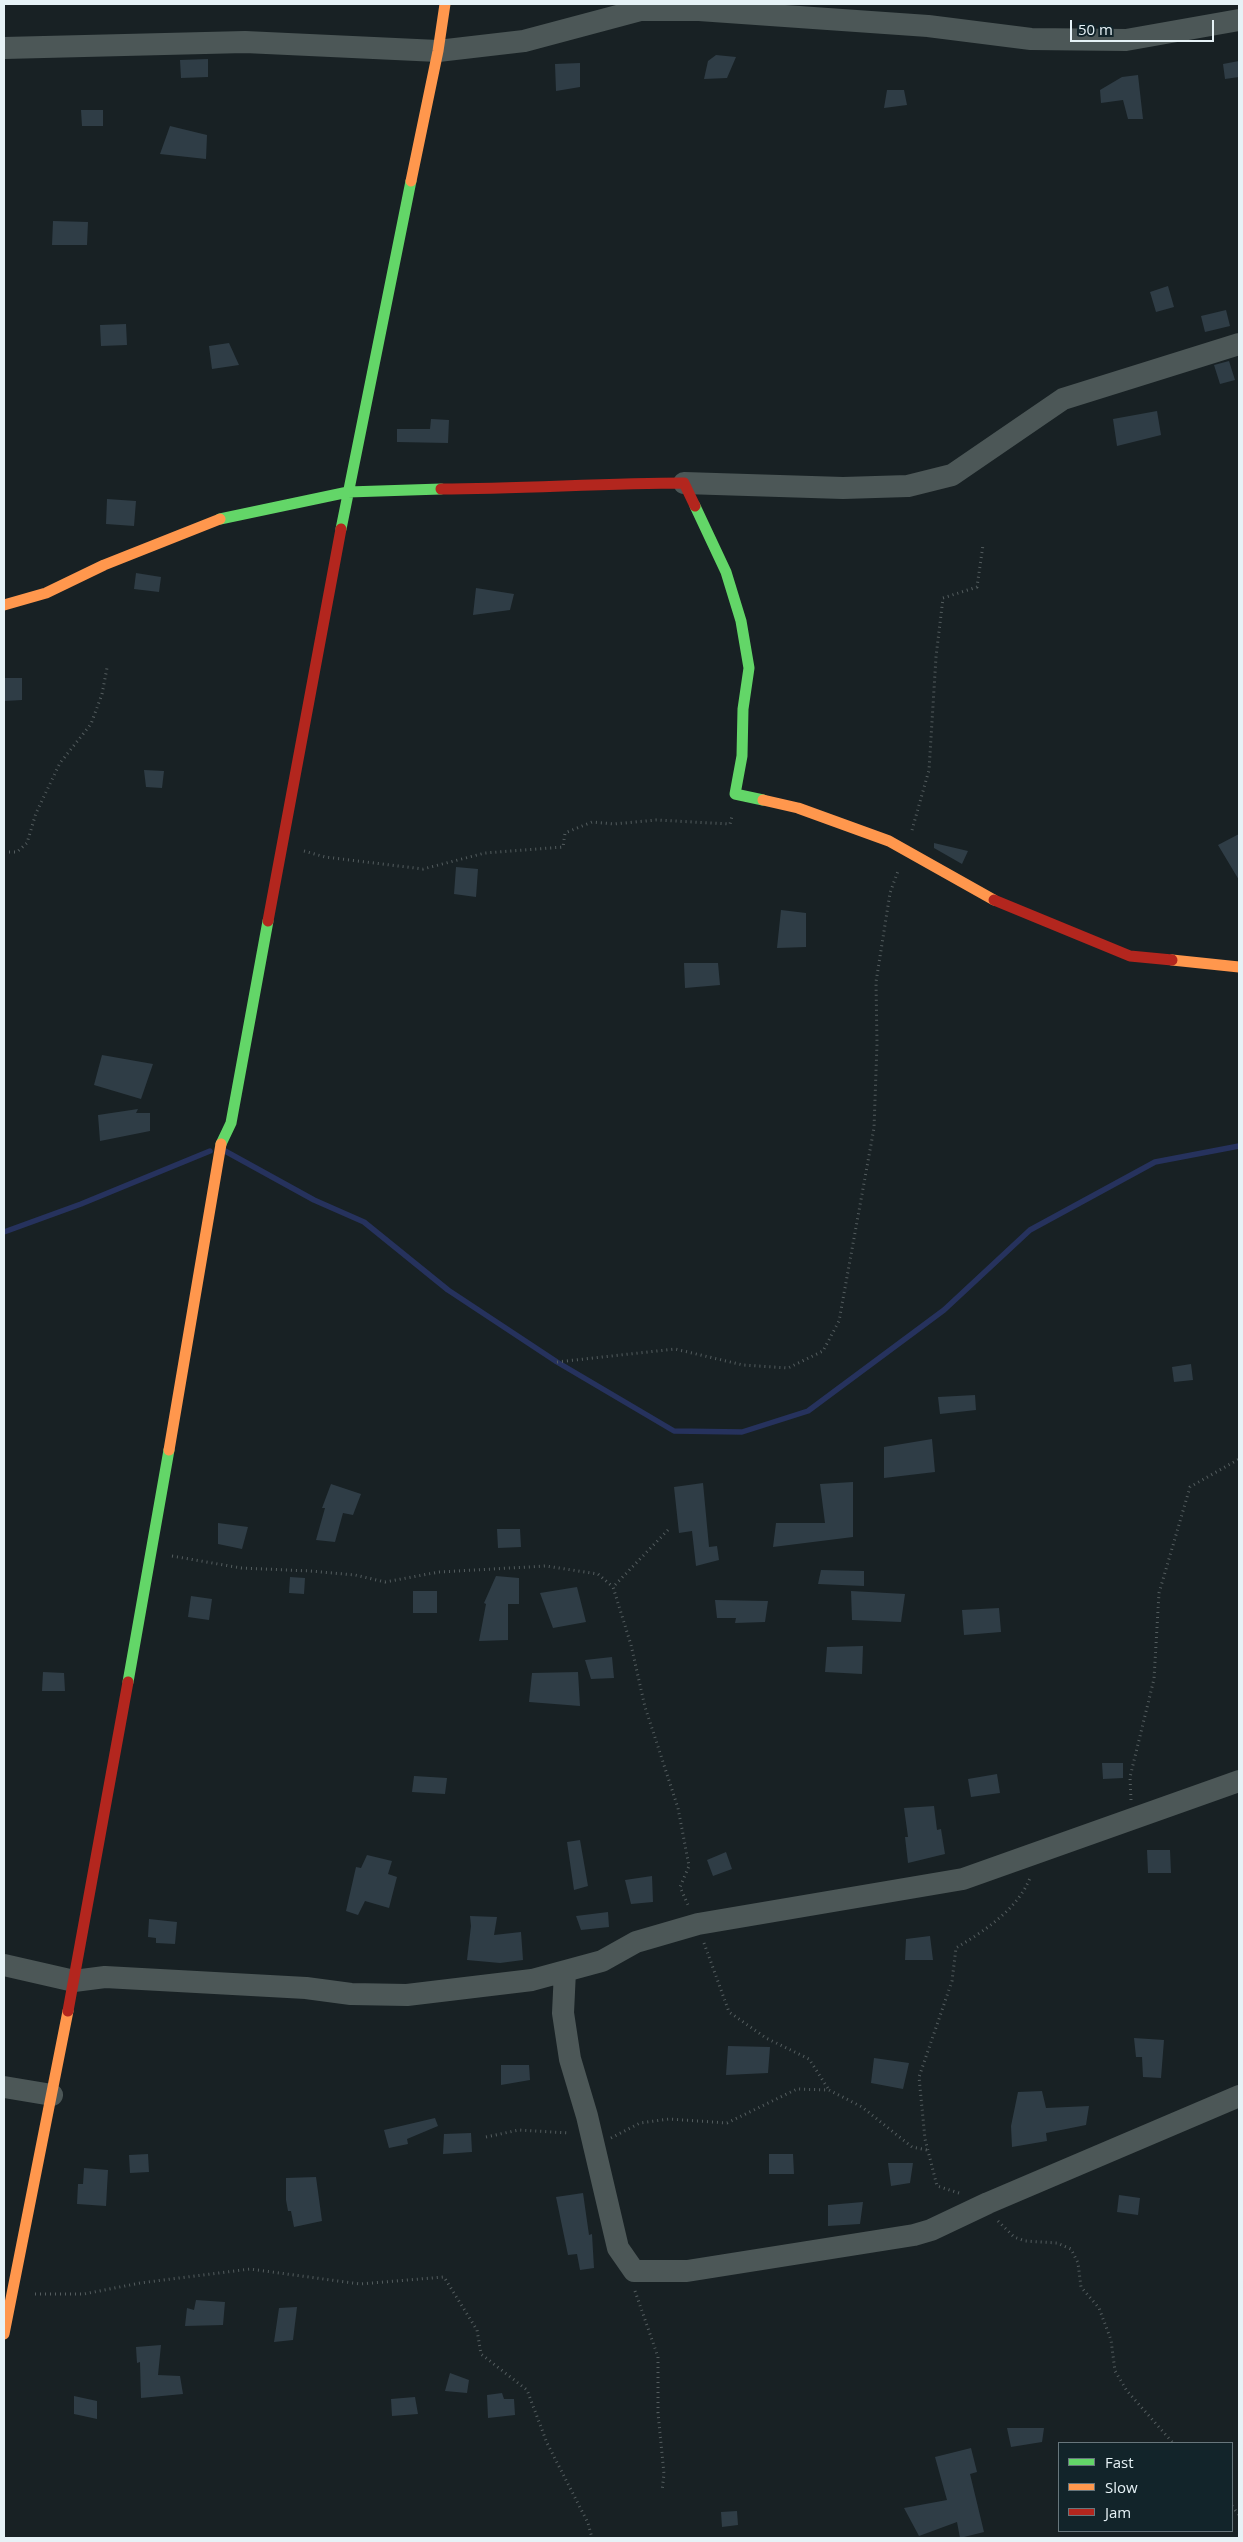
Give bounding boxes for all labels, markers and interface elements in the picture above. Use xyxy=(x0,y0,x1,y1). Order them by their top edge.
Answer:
scale bar xyxy=(1073,10,1217,42)
text: 50 m xyxy=(1078,19,1113,39)
legend xyxy=(1058,2442,1233,2532)
text: Fast xyxy=(1105,2452,1134,2472)
text: Slow xyxy=(1105,2477,1138,2497)
text: Jam xyxy=(1105,2502,1131,2522)

